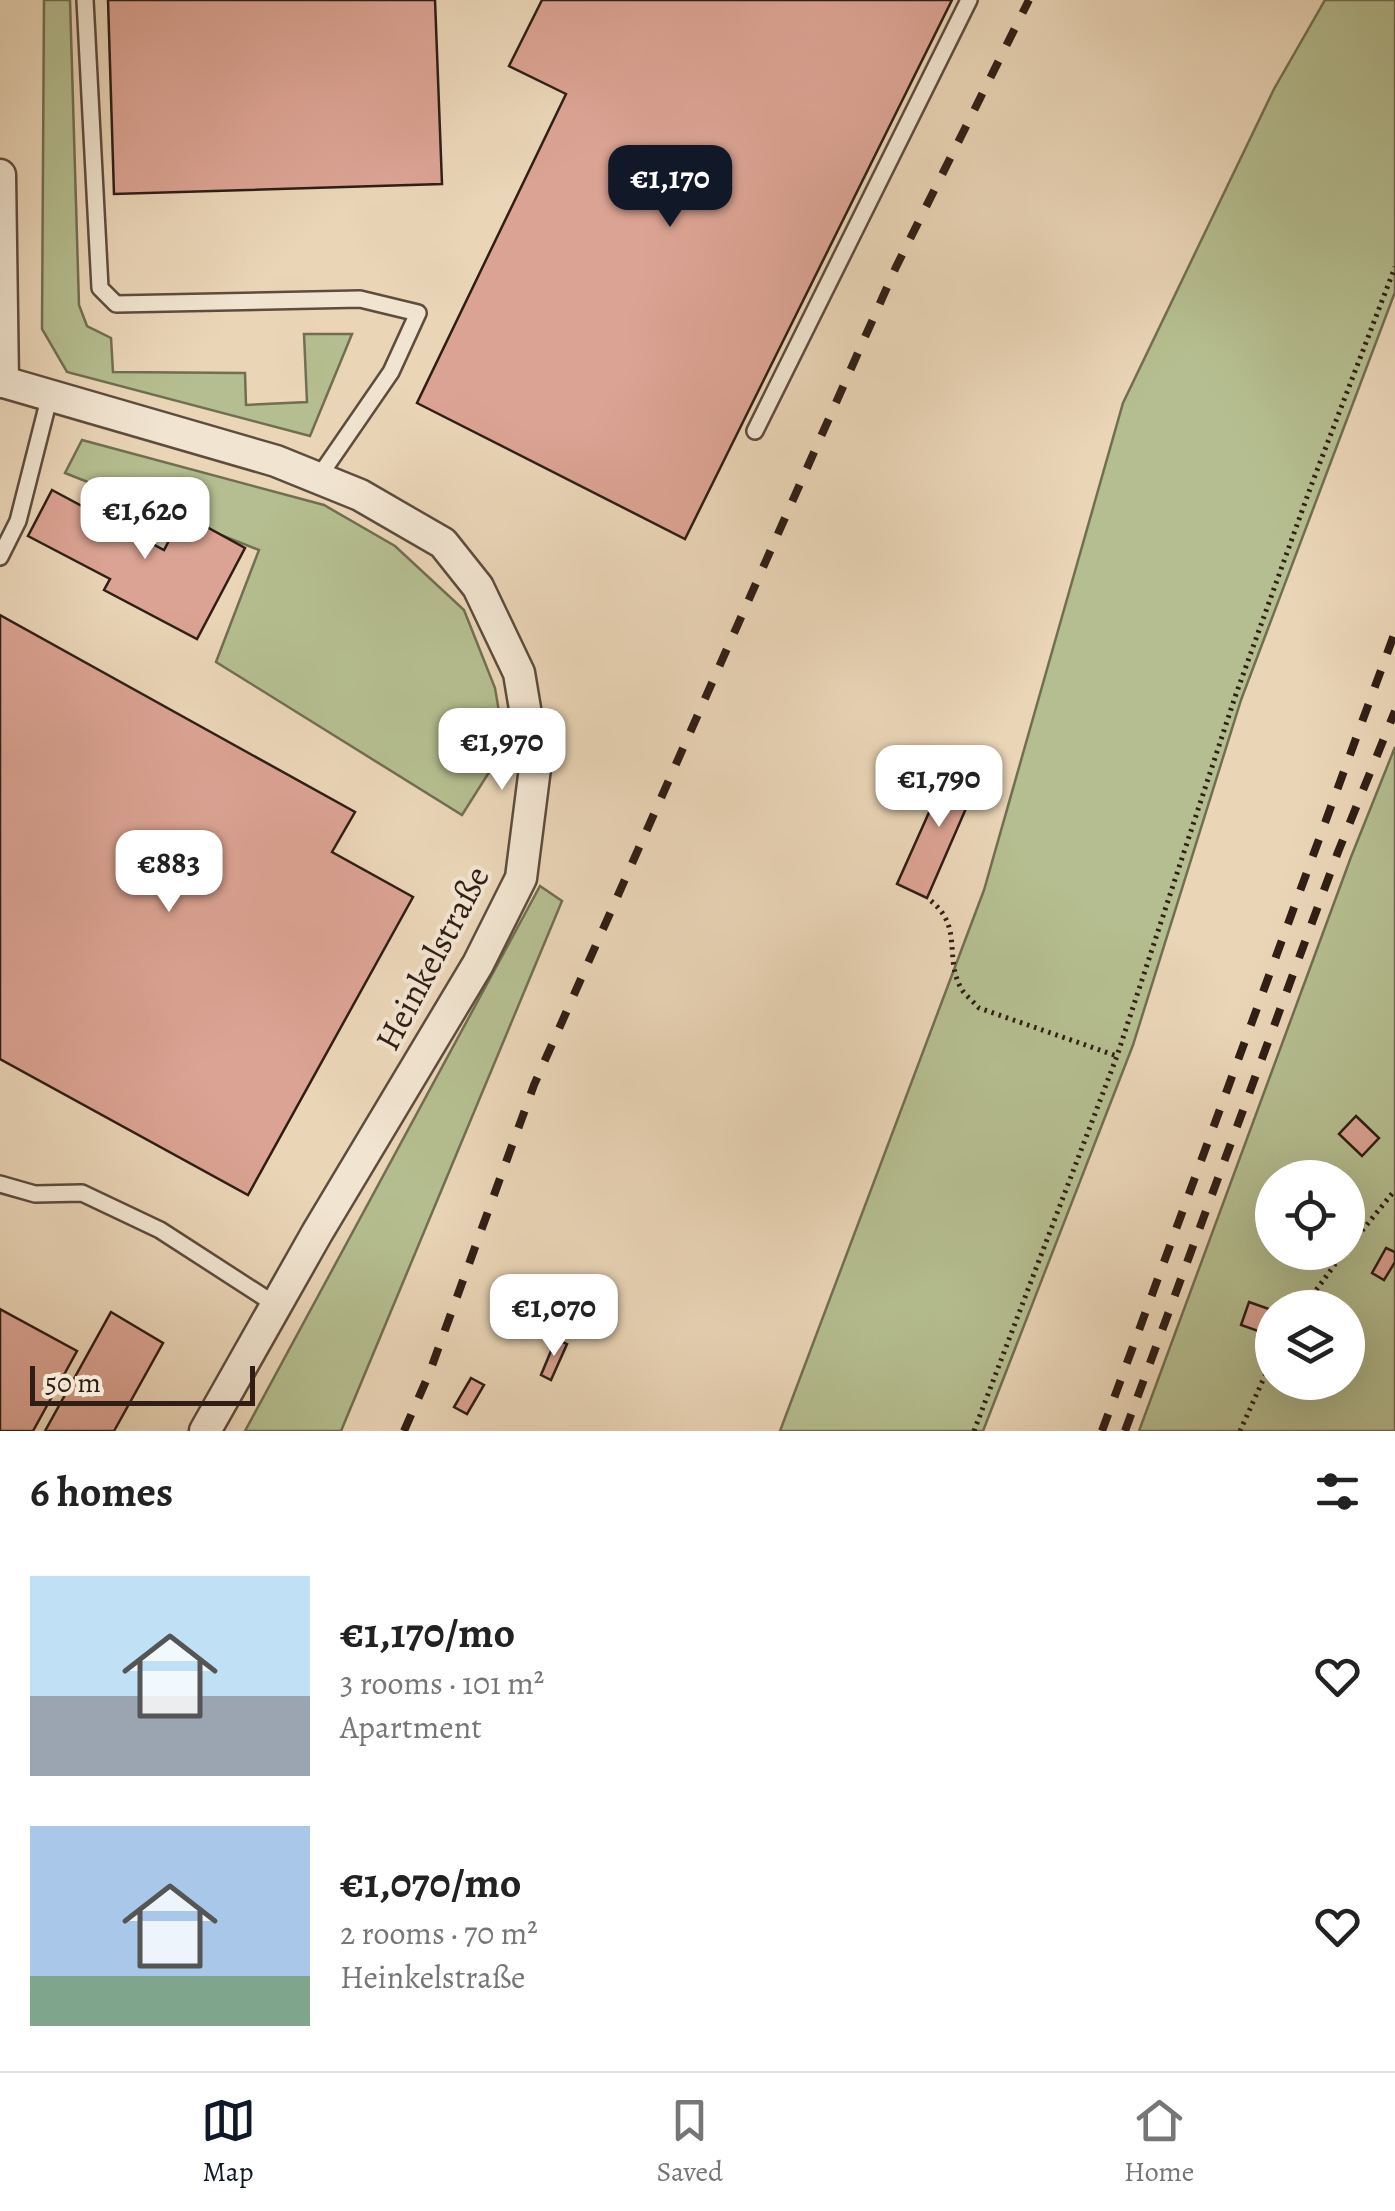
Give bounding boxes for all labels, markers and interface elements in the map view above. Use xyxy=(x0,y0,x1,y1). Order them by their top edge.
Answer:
pin: €1,170 xyxy=(589,145,751,230)
text: €1,170 xyxy=(630,155,710,199)
pin: €1,620 xyxy=(64,477,226,562)
text: €1,620 xyxy=(103,487,187,531)
pin: €1,970 xyxy=(421,708,583,793)
text: €1,970 xyxy=(460,718,544,762)
pin: €1,790 xyxy=(858,745,1020,830)
text: €1,790 xyxy=(897,755,981,799)
pin: €883 xyxy=(110,830,228,915)
text: €883 xyxy=(138,840,200,884)
street label: Heinkelstraße xyxy=(363,857,501,1059)
map controls xyxy=(1255,1160,1365,1400)
button: locate xyxy=(1255,1160,1365,1270)
pin: €1,070 xyxy=(473,1274,635,1359)
text: €1,070 xyxy=(512,1284,596,1328)
button: layers xyxy=(1255,1290,1365,1400)
scale bar xyxy=(30,1361,255,1406)
text: 50 m xyxy=(45,1364,101,1402)
text: 6 homes xyxy=(30,1463,173,1520)
icon: filters xyxy=(1310,1464,1365,1519)
text: €1,170/mo xyxy=(340,1604,515,1661)
icon: home xyxy=(110,1616,230,1736)
icon: heart xyxy=(1310,1649,1365,1704)
text: 3 rooms · 101 m² xyxy=(340,1661,544,1705)
text: Apartment xyxy=(340,1705,482,1749)
text: €1,070/mo xyxy=(340,1854,521,1911)
icon: home xyxy=(110,1866,230,1986)
icon: heart xyxy=(1310,1899,1365,1954)
text: 2 rooms · 70 m² xyxy=(340,1911,538,1955)
text: Heinkelstraße xyxy=(340,1955,525,1999)
tab: Map xyxy=(201,2093,256,2191)
tab: Saved xyxy=(657,2093,723,2191)
tab: Home xyxy=(1124,2093,1194,2191)

